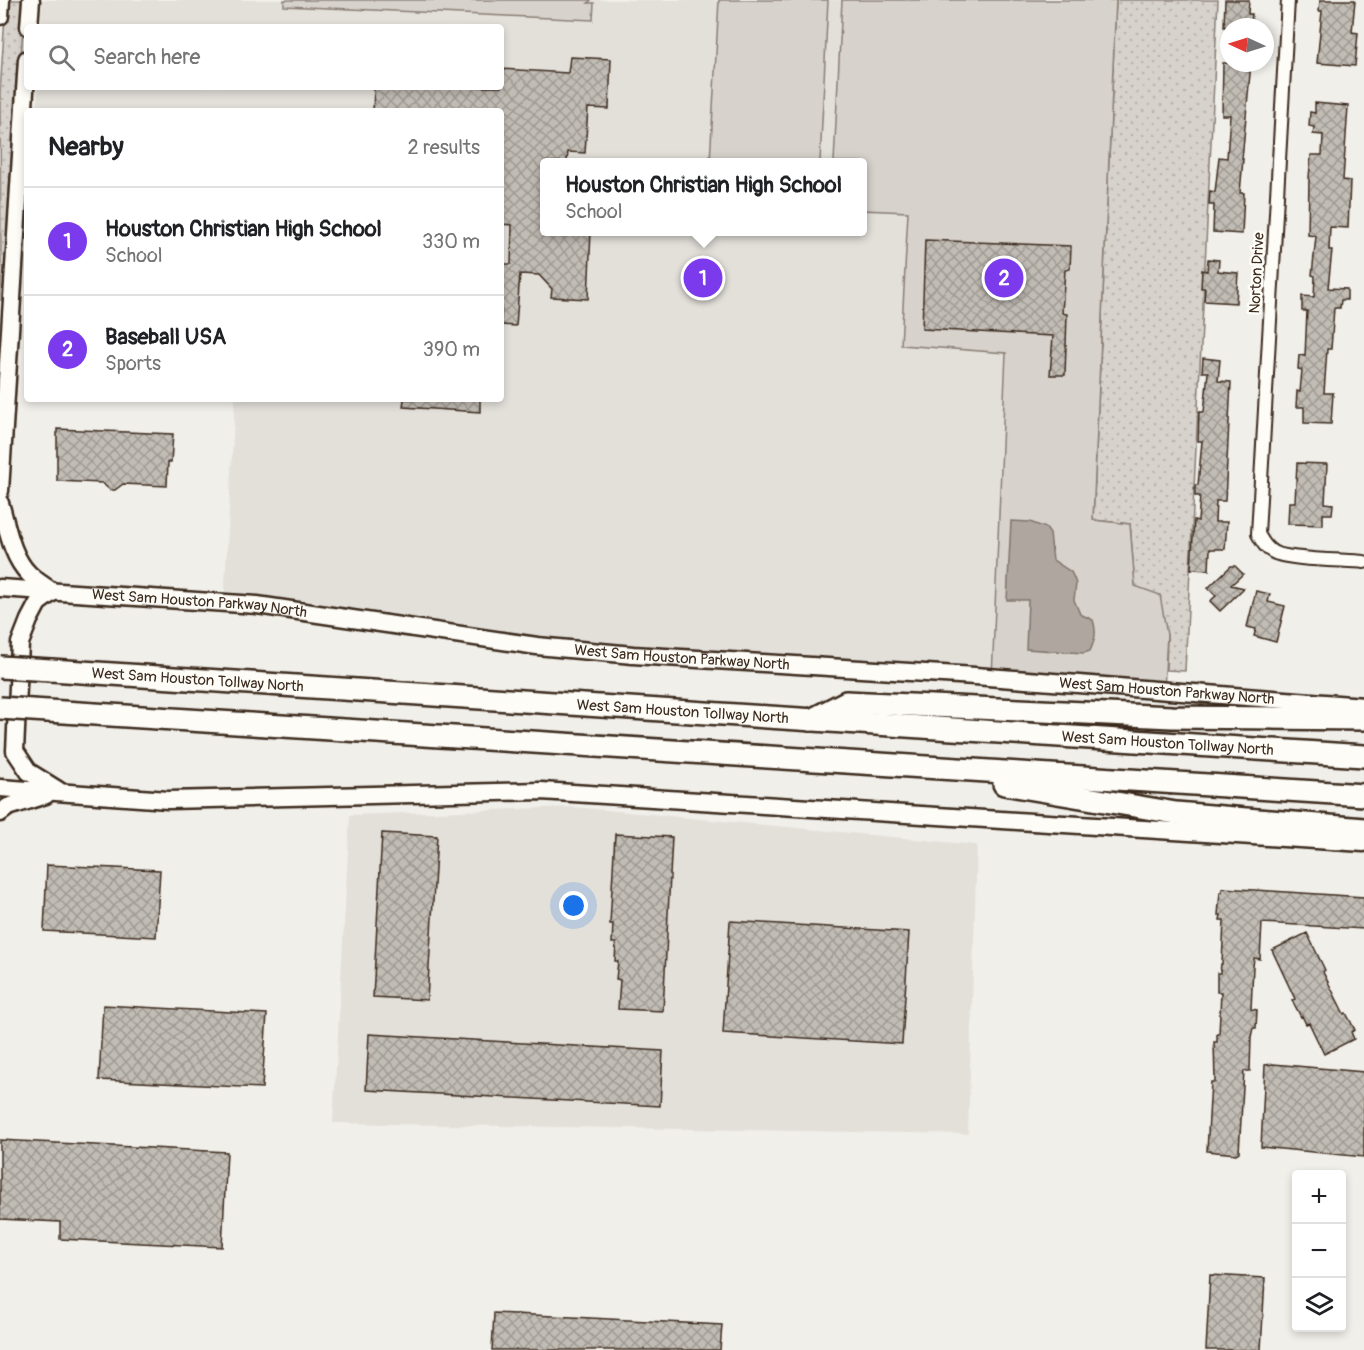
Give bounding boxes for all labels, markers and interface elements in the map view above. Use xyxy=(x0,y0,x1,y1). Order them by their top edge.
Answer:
north arrow xyxy=(1220,18,1274,72)
search box xyxy=(24,24,504,90)
icon: search xyxy=(45,41,78,74)
text: Search here xyxy=(93,43,200,71)
text: Nearby xyxy=(48,131,124,163)
text: 2 results xyxy=(408,135,480,160)
popup xyxy=(540,158,867,236)
text: Houston Christian High School xyxy=(565,171,842,199)
text: School xyxy=(565,199,623,224)
text: Houston Christian High School xyxy=(105,215,382,243)
text: 1 xyxy=(64,229,71,254)
text: 330 m xyxy=(422,229,480,254)
street label: Norton Drive xyxy=(1245,231,1269,314)
text: School xyxy=(105,243,162,268)
pin: 1 xyxy=(684,256,722,300)
pin: 2 xyxy=(984,256,1024,300)
text: Baseball USA xyxy=(105,323,226,351)
text: 2 xyxy=(62,337,73,362)
text: 390 m xyxy=(423,337,480,362)
text: Sports xyxy=(105,351,161,376)
street label: West Sam Houston Parkway North xyxy=(91,585,308,622)
street label: West Sam Houston Parkway North xyxy=(573,640,790,674)
street label: West Sam Houston Tollway North xyxy=(91,663,304,696)
street label: West Sam Houston Parkway North xyxy=(1058,673,1275,709)
street label: West Sam Houston Tollway North xyxy=(576,695,789,728)
street label: West Sam Houston Tollway North xyxy=(1061,727,1274,760)
your location xyxy=(559,891,588,920)
map controls xyxy=(1292,1170,1346,1332)
button: + xyxy=(1292,1170,1346,1224)
button: − xyxy=(1292,1224,1346,1278)
button: layers xyxy=(1292,1278,1346,1332)

